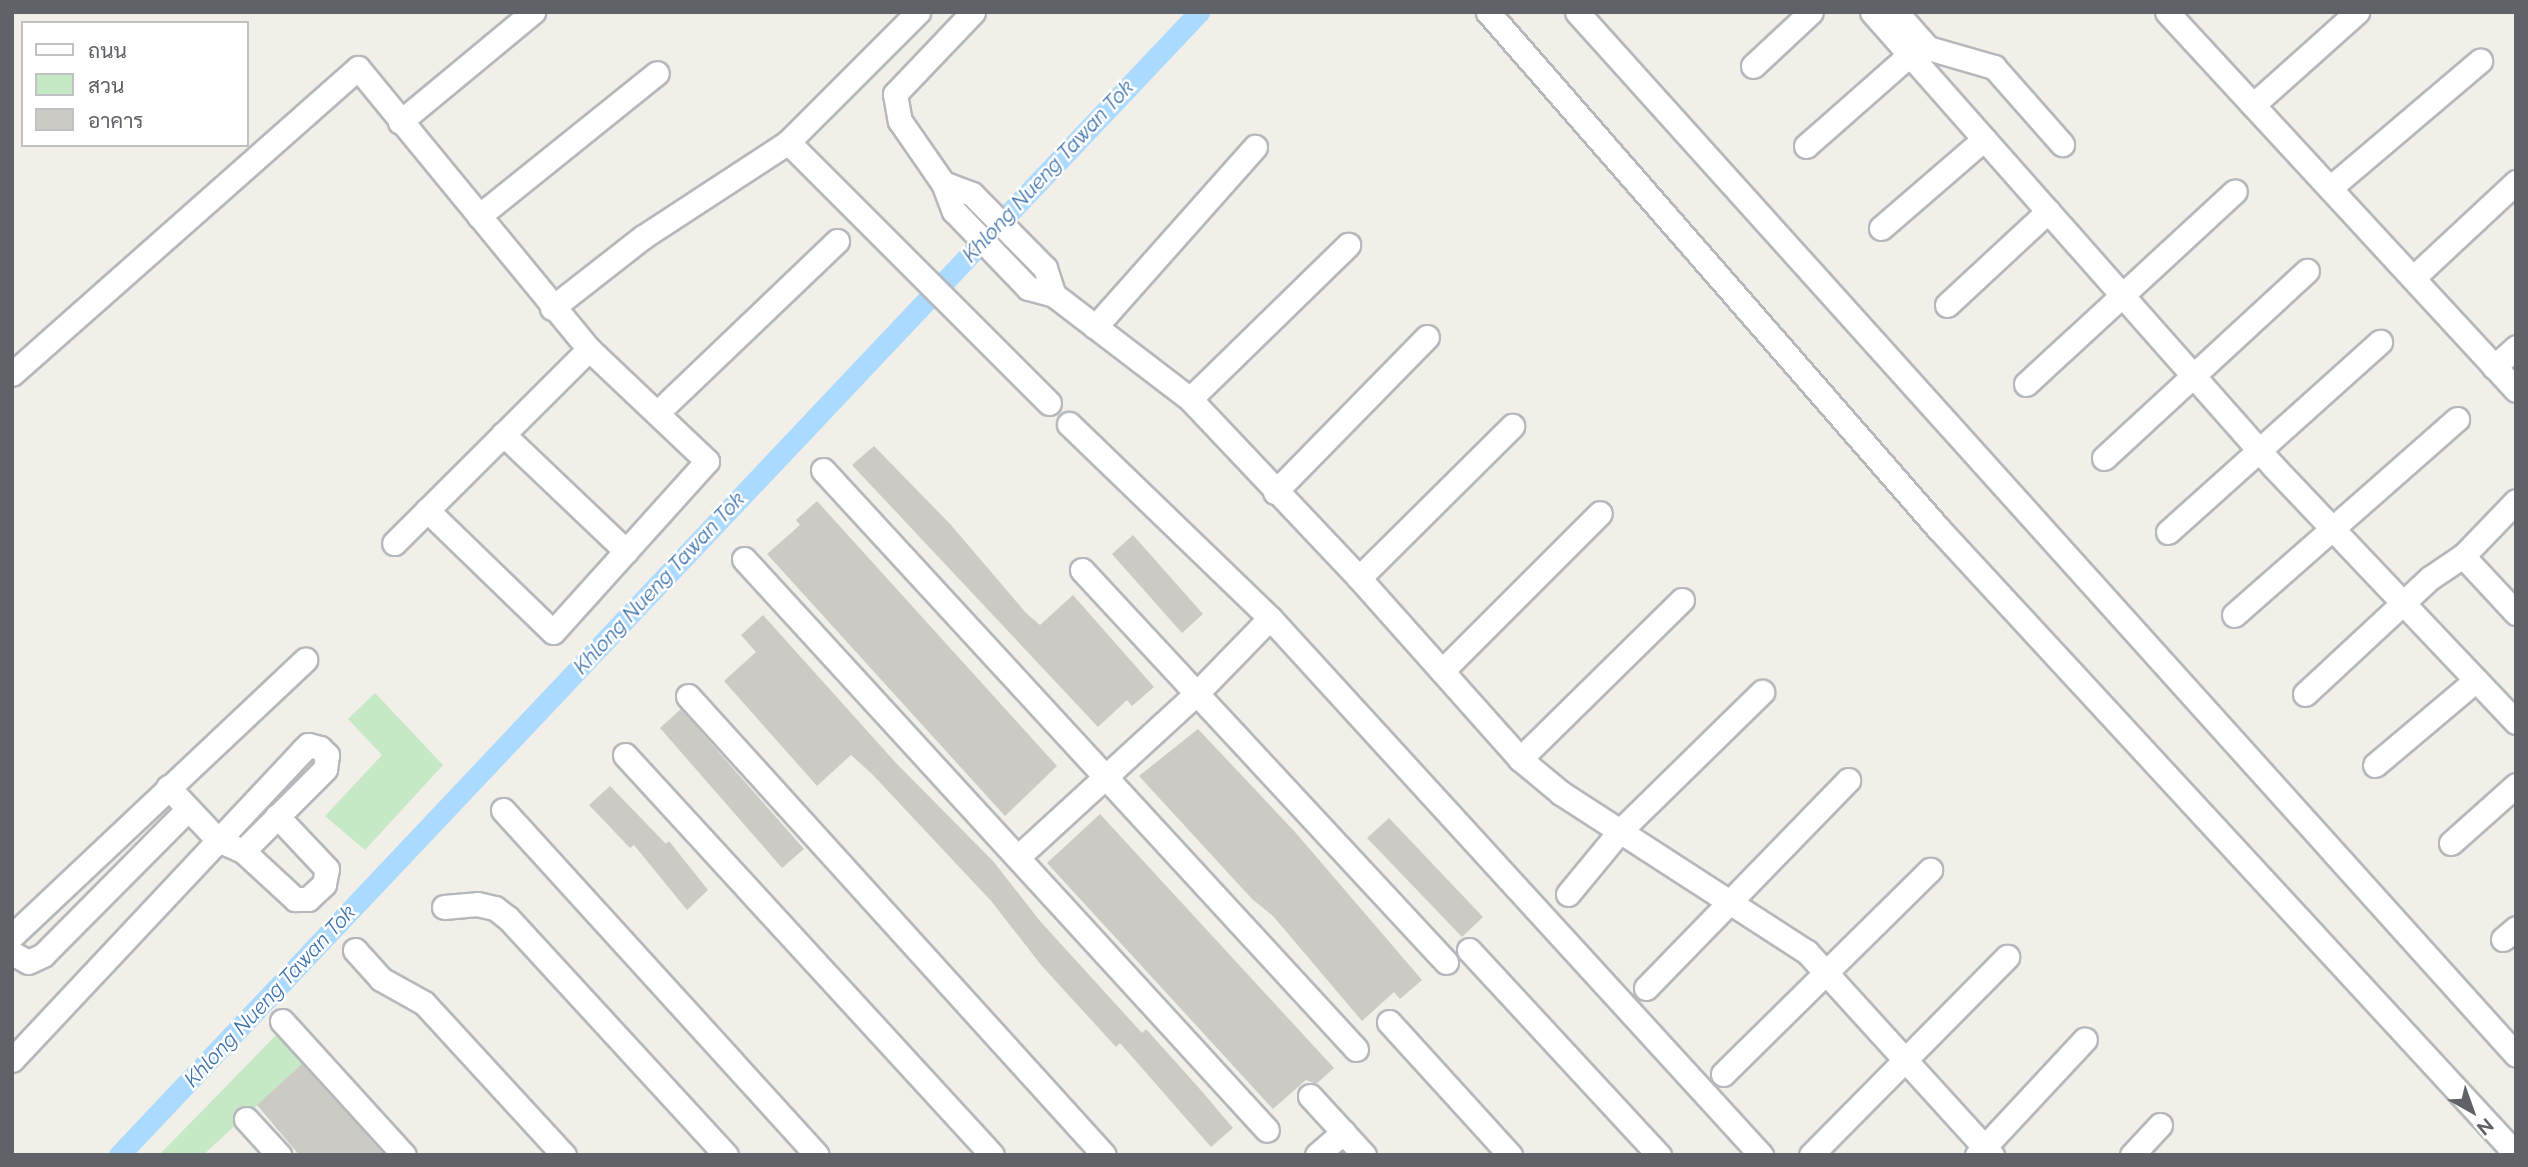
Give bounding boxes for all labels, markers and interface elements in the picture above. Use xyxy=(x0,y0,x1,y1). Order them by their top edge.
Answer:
legend xyxy=(21,21,248,147)
text: ถนน xyxy=(88,38,127,63)
text: สวน xyxy=(88,73,124,98)
water label: Khlong Nueng Tawan Tok xyxy=(957,74,1139,268)
text: อาคาร xyxy=(88,108,144,133)
water label: Khlong Nueng Tawan Tok xyxy=(568,486,750,680)
water label: Khlong Nueng Tawan Tok xyxy=(179,899,361,1093)
north arrow xyxy=(2437,1076,2507,1146)
text: N xyxy=(2473,1114,2498,1140)

